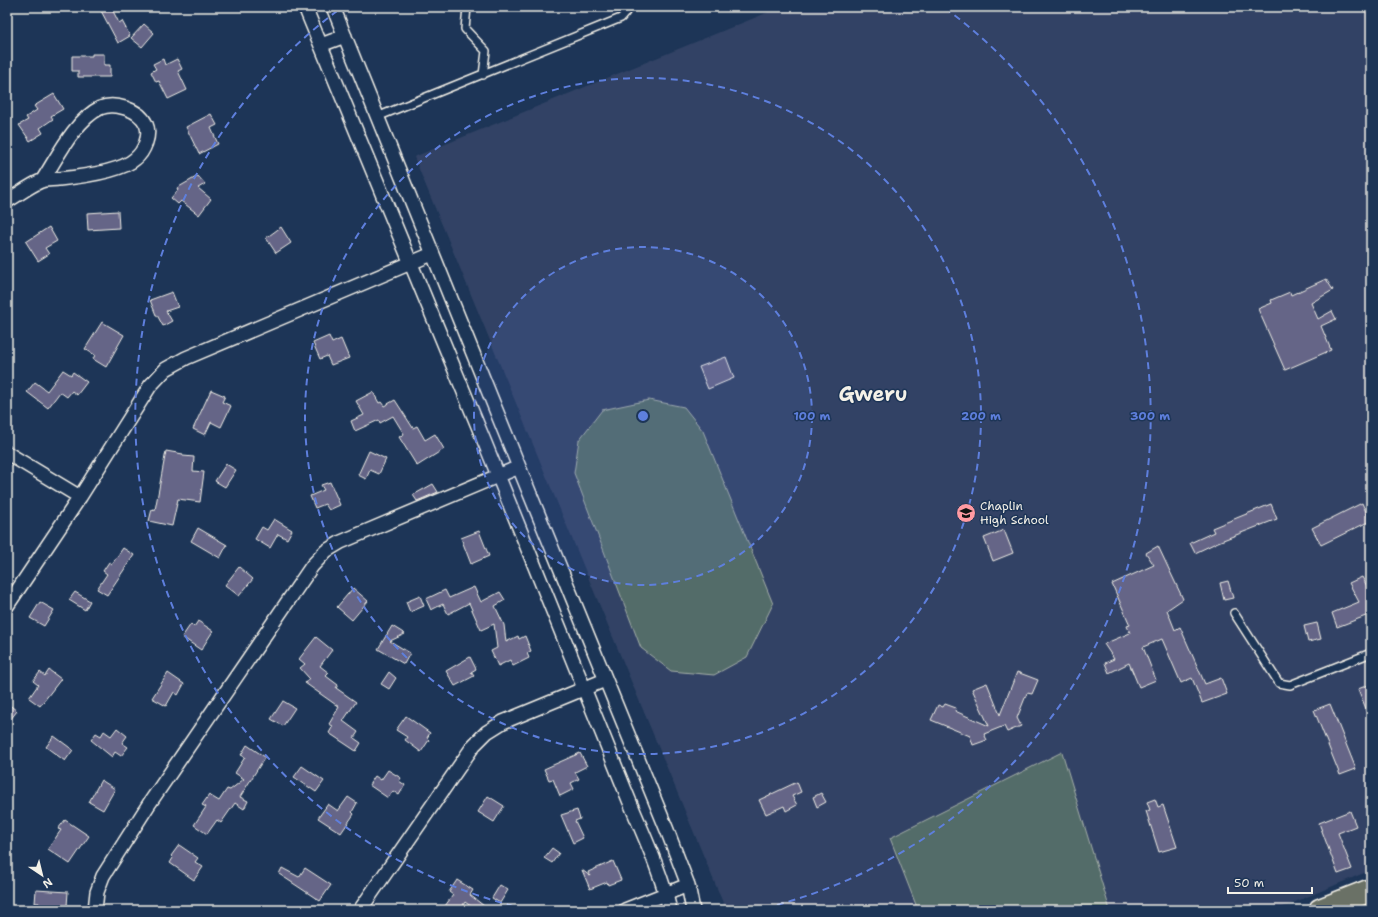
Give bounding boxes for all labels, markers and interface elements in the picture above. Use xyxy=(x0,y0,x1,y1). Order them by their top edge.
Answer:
district label: Gweru xyxy=(839,381,907,407)
text: 100 m xyxy=(794,408,831,424)
text: 200 m xyxy=(961,408,1001,424)
text: 300 m xyxy=(1130,408,1170,424)
centre of rings xyxy=(636,409,650,423)
place label: Chaplin High School xyxy=(980,498,1049,528)
school or university icon: Chaplin High School xyxy=(955,502,977,524)
north arrow xyxy=(22,855,62,895)
scale bar xyxy=(1228,869,1312,895)
text: N xyxy=(39,874,55,892)
text: 50 m xyxy=(1234,875,1264,891)

